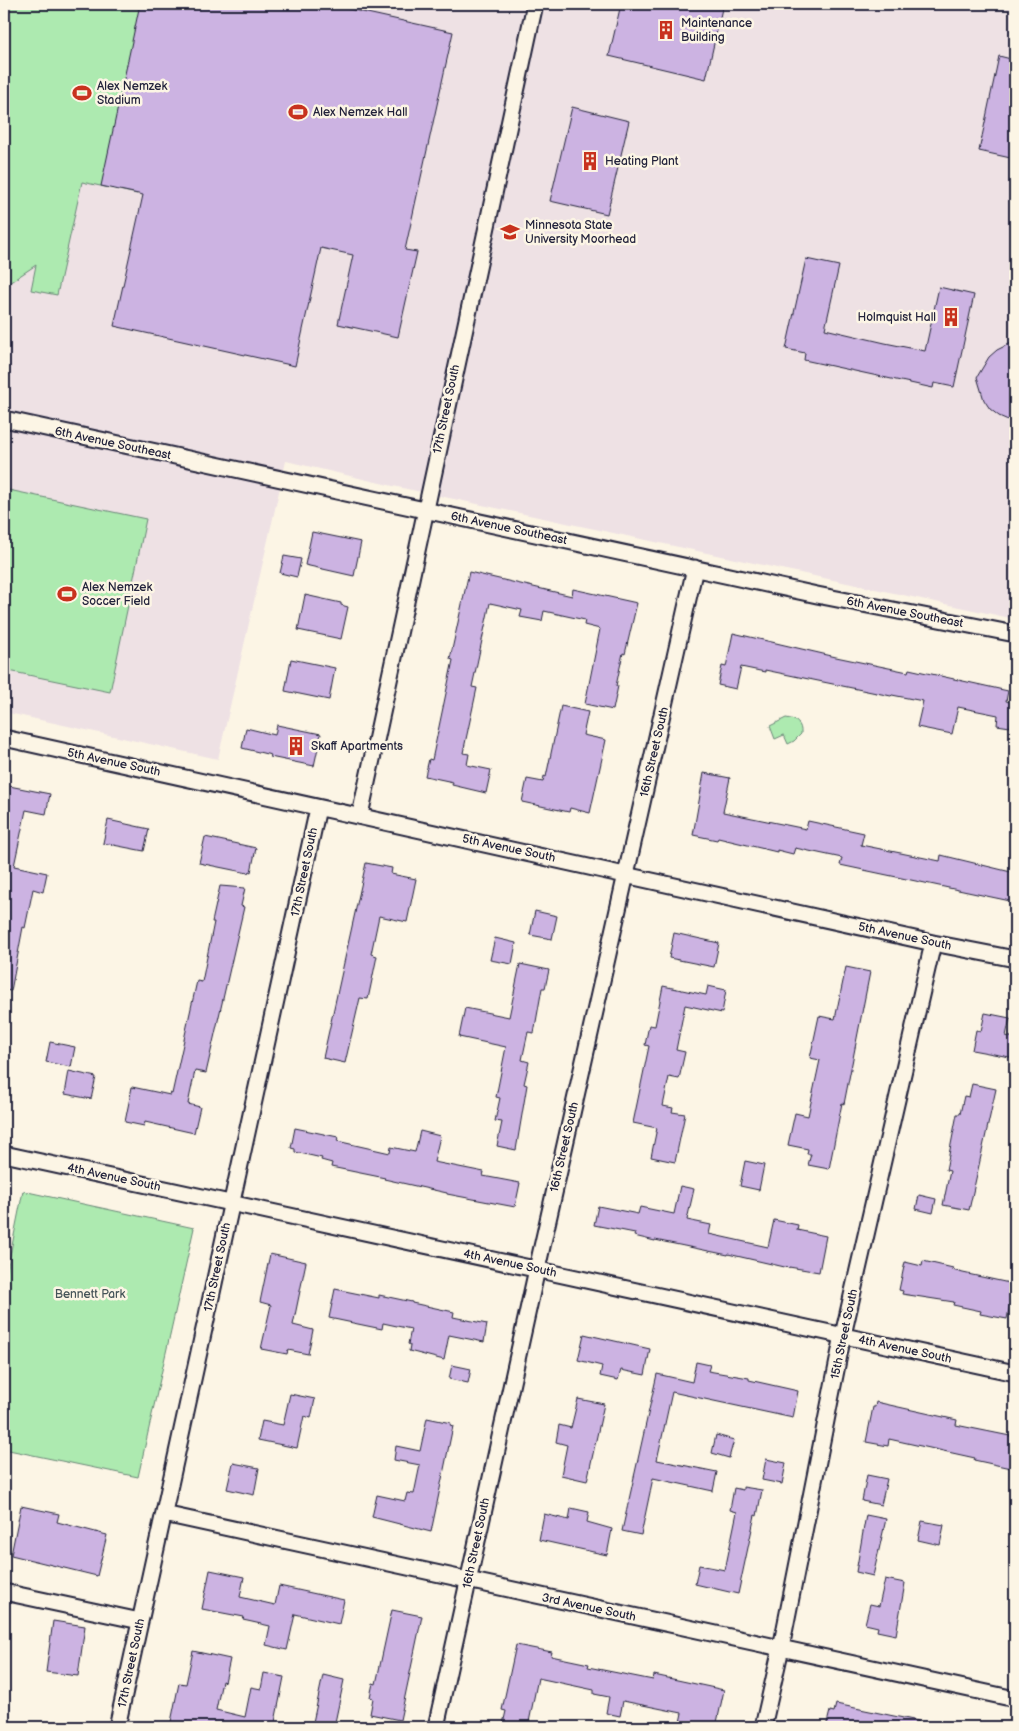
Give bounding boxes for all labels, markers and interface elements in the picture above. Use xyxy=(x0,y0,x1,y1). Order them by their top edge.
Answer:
place label: Maintenance Building xyxy=(681,16,752,45)
building icon: Maintenance Building xyxy=(655,19,677,41)
place label: Alex Nemzek Stadium xyxy=(97,79,167,108)
sports icon: Alex Nemzek Stadium xyxy=(71,82,93,104)
sports icon: Alex Nemzek Hall xyxy=(287,101,309,123)
place label: Alex Nemzek Hall xyxy=(313,105,408,120)
building icon: Heating Plant xyxy=(579,150,601,172)
place label: Heating Plant xyxy=(605,154,679,169)
place label: Minnesota State University Moorhead xyxy=(525,218,636,247)
school or university icon: Minnesota State University Moorhead xyxy=(499,221,521,243)
building icon: Holmquist Hall xyxy=(940,306,962,328)
place label: Holmquist Hall xyxy=(858,310,936,325)
street label: 17th Street South xyxy=(430,363,463,455)
street label: 6th Avenue Southeast xyxy=(53,424,173,463)
street label: 6th Avenue Southeast xyxy=(449,509,569,548)
place label: Alex Nemzek Soccer Field xyxy=(82,580,152,609)
sports icon: Alex Nemzek Soccer Field xyxy=(56,583,78,605)
street label: 6th Avenue Southeast xyxy=(845,594,965,631)
street label: 16th Street South xyxy=(637,705,672,799)
building icon: Skaff Apartments xyxy=(285,735,307,757)
place label: Skaff Apartments xyxy=(311,739,403,754)
street label: 5th Avenue South xyxy=(66,745,162,780)
street label: 17th Street South xyxy=(288,826,321,918)
street label: 5th Avenue South xyxy=(461,831,557,866)
street label: 5th Avenue South xyxy=(857,919,953,954)
street label: 16th Street South xyxy=(547,1100,582,1194)
street label: 4th Avenue South xyxy=(66,1160,162,1195)
street label: 17th Street South xyxy=(201,1221,234,1313)
street label: 4th Avenue South xyxy=(462,1246,558,1281)
park label: Bennett Park xyxy=(55,1287,125,1302)
street label: 15th Street South xyxy=(828,1287,861,1381)
street label: 4th Avenue South xyxy=(857,1332,953,1367)
street label: 16th Street South xyxy=(460,1496,493,1590)
street label: 3rd Avenue South xyxy=(540,1590,638,1625)
street label: 17th Street South xyxy=(115,1617,148,1709)

